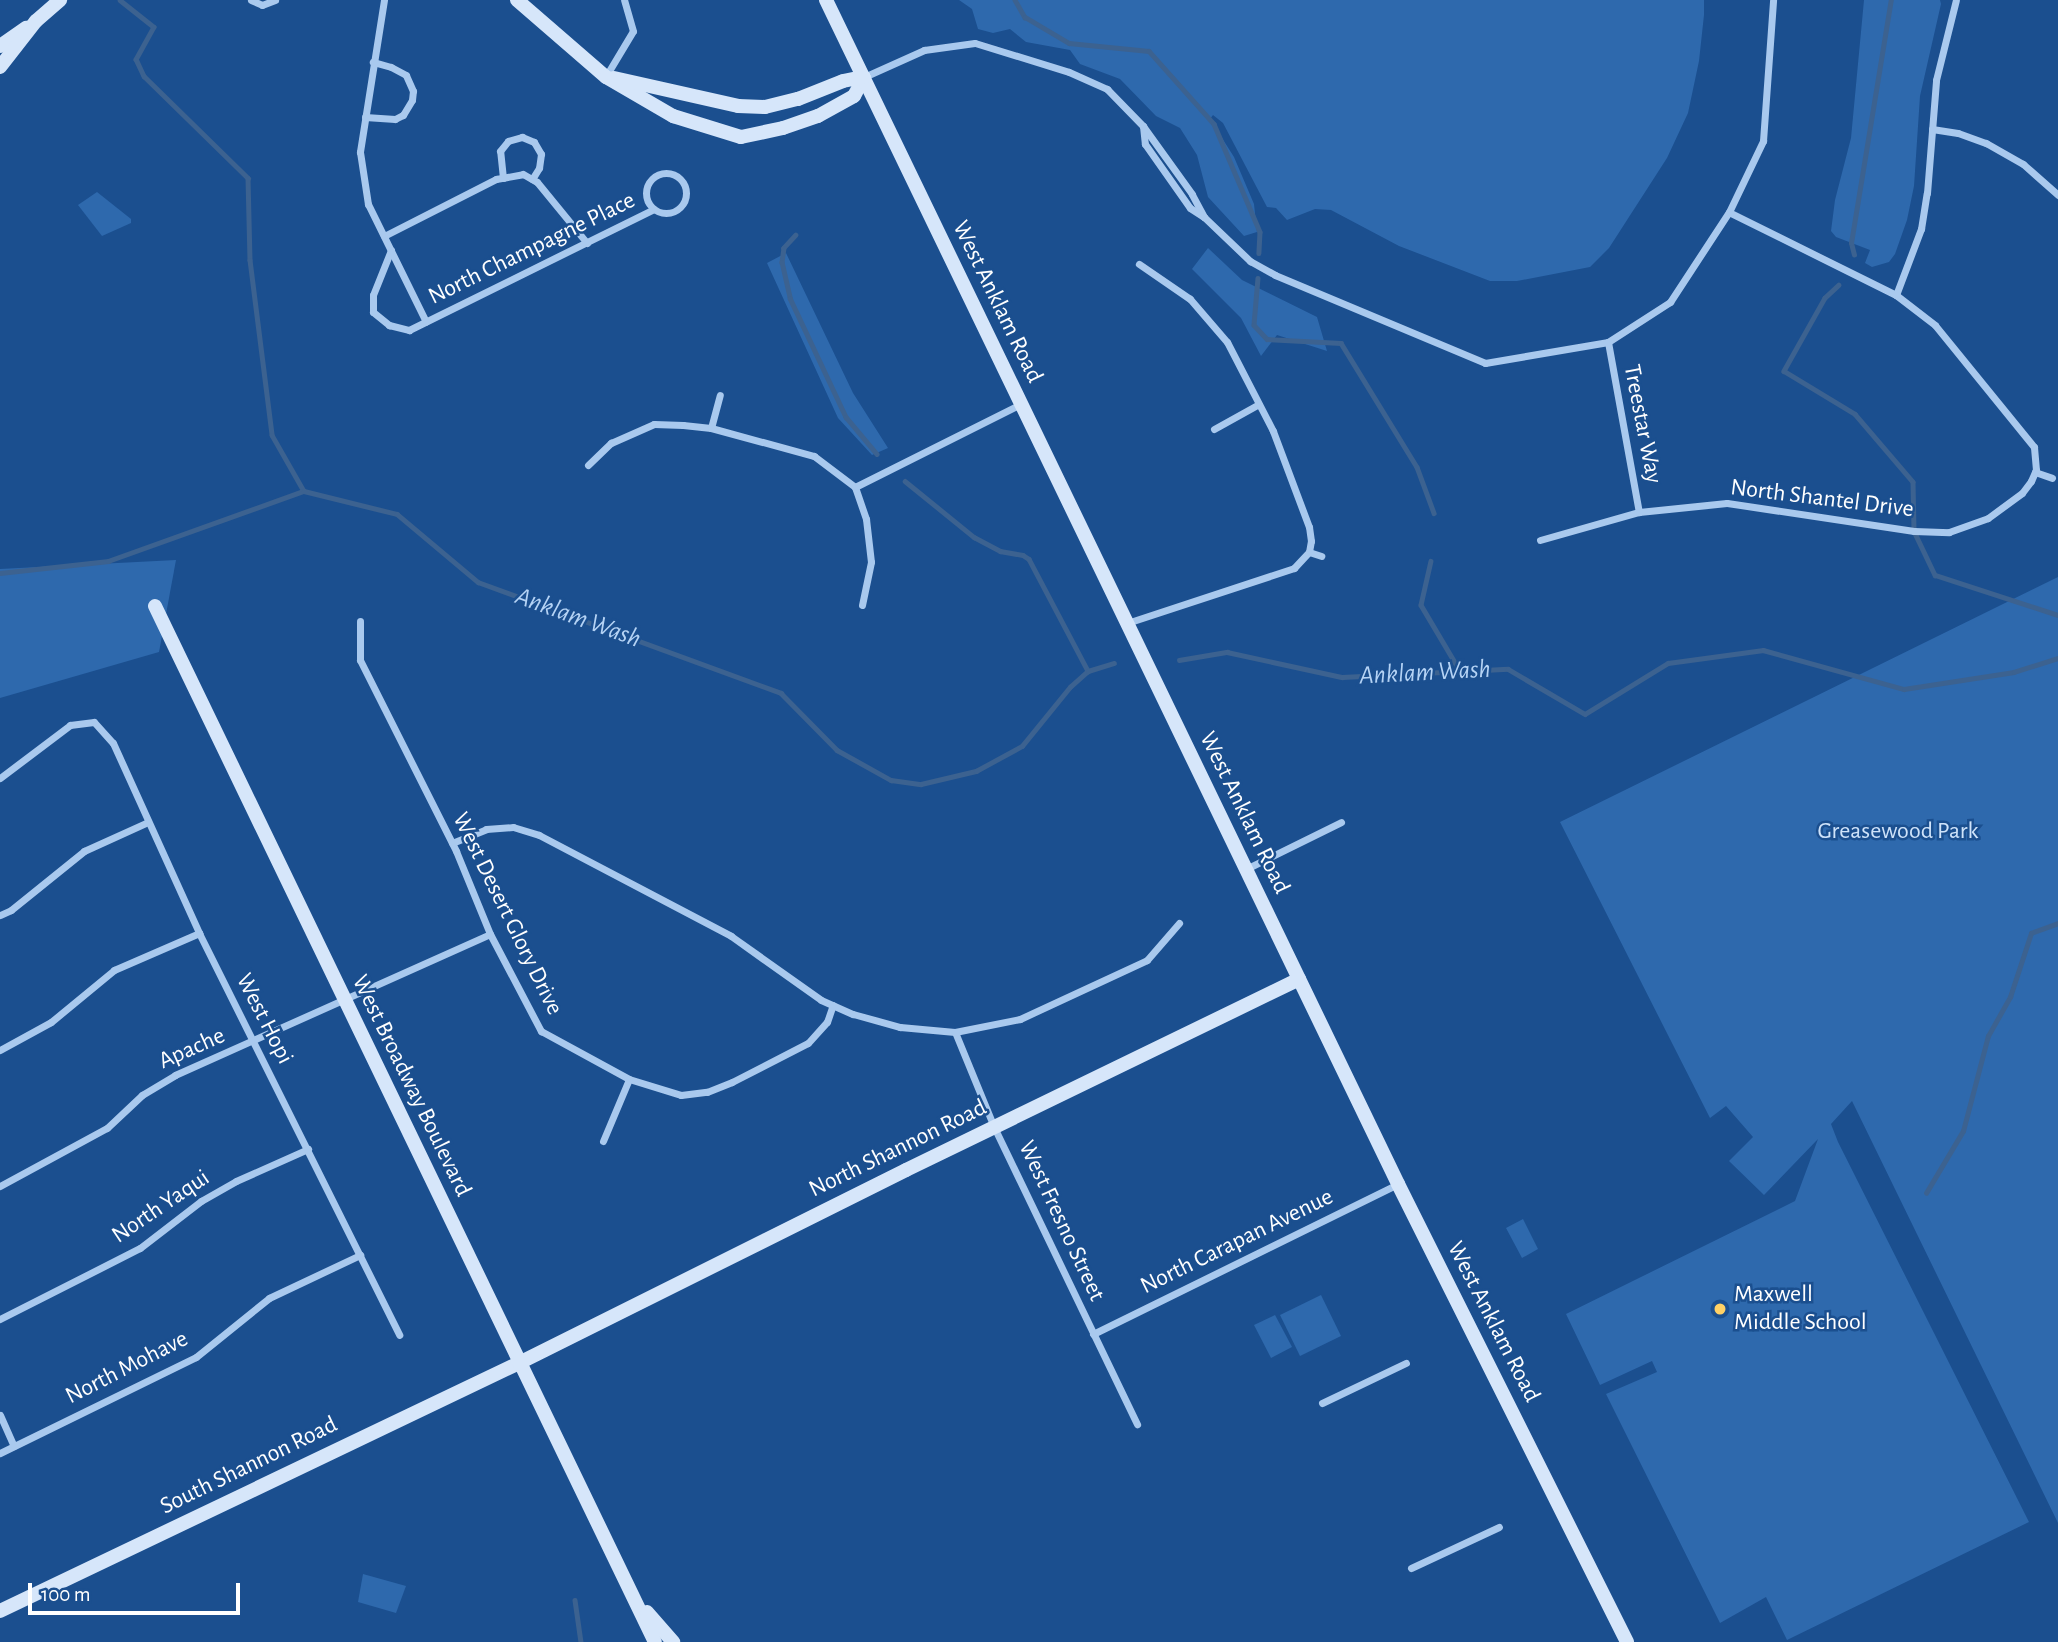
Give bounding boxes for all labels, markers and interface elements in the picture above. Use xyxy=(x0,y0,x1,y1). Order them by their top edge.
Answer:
street label: North Champagne Place xyxy=(424,186,640,312)
street label: West Anklam Road xyxy=(945,216,1049,388)
street label: Treestar Way xyxy=(1616,362,1668,486)
street label: North Shantel Drive xyxy=(1729,473,1915,525)
water label: Anklam Wash xyxy=(511,581,645,655)
water label: Anklam Wash xyxy=(1359,654,1491,692)
street label: West Anklam Road xyxy=(1192,727,1296,899)
street label: West Desert Glory Drive xyxy=(445,808,569,1020)
park label: Greasewood Park xyxy=(1818,818,1978,846)
street label: West Hopi xyxy=(229,969,299,1069)
street label: West Broadway Boulevard xyxy=(345,971,477,1201)
street label: Apache xyxy=(154,1022,230,1076)
street label: North Shannon Road xyxy=(805,1094,991,1204)
street label: West Fresno Street xyxy=(1011,1136,1111,1306)
street label: North Yaqui xyxy=(107,1164,215,1250)
street label: North Carapan Avenue xyxy=(1136,1183,1338,1301)
street label: West Anklam Road xyxy=(1440,1237,1546,1407)
place label: Maxwell Middle School xyxy=(1734,1281,1867,1337)
marker: Maxwell Middle School xyxy=(1712,1301,1728,1317)
street label: North Mohave xyxy=(61,1325,193,1411)
street label: South Shannon Road xyxy=(156,1411,342,1521)
scale bar xyxy=(32,1568,243,1612)
text: 100 m xyxy=(41,1584,91,1605)

